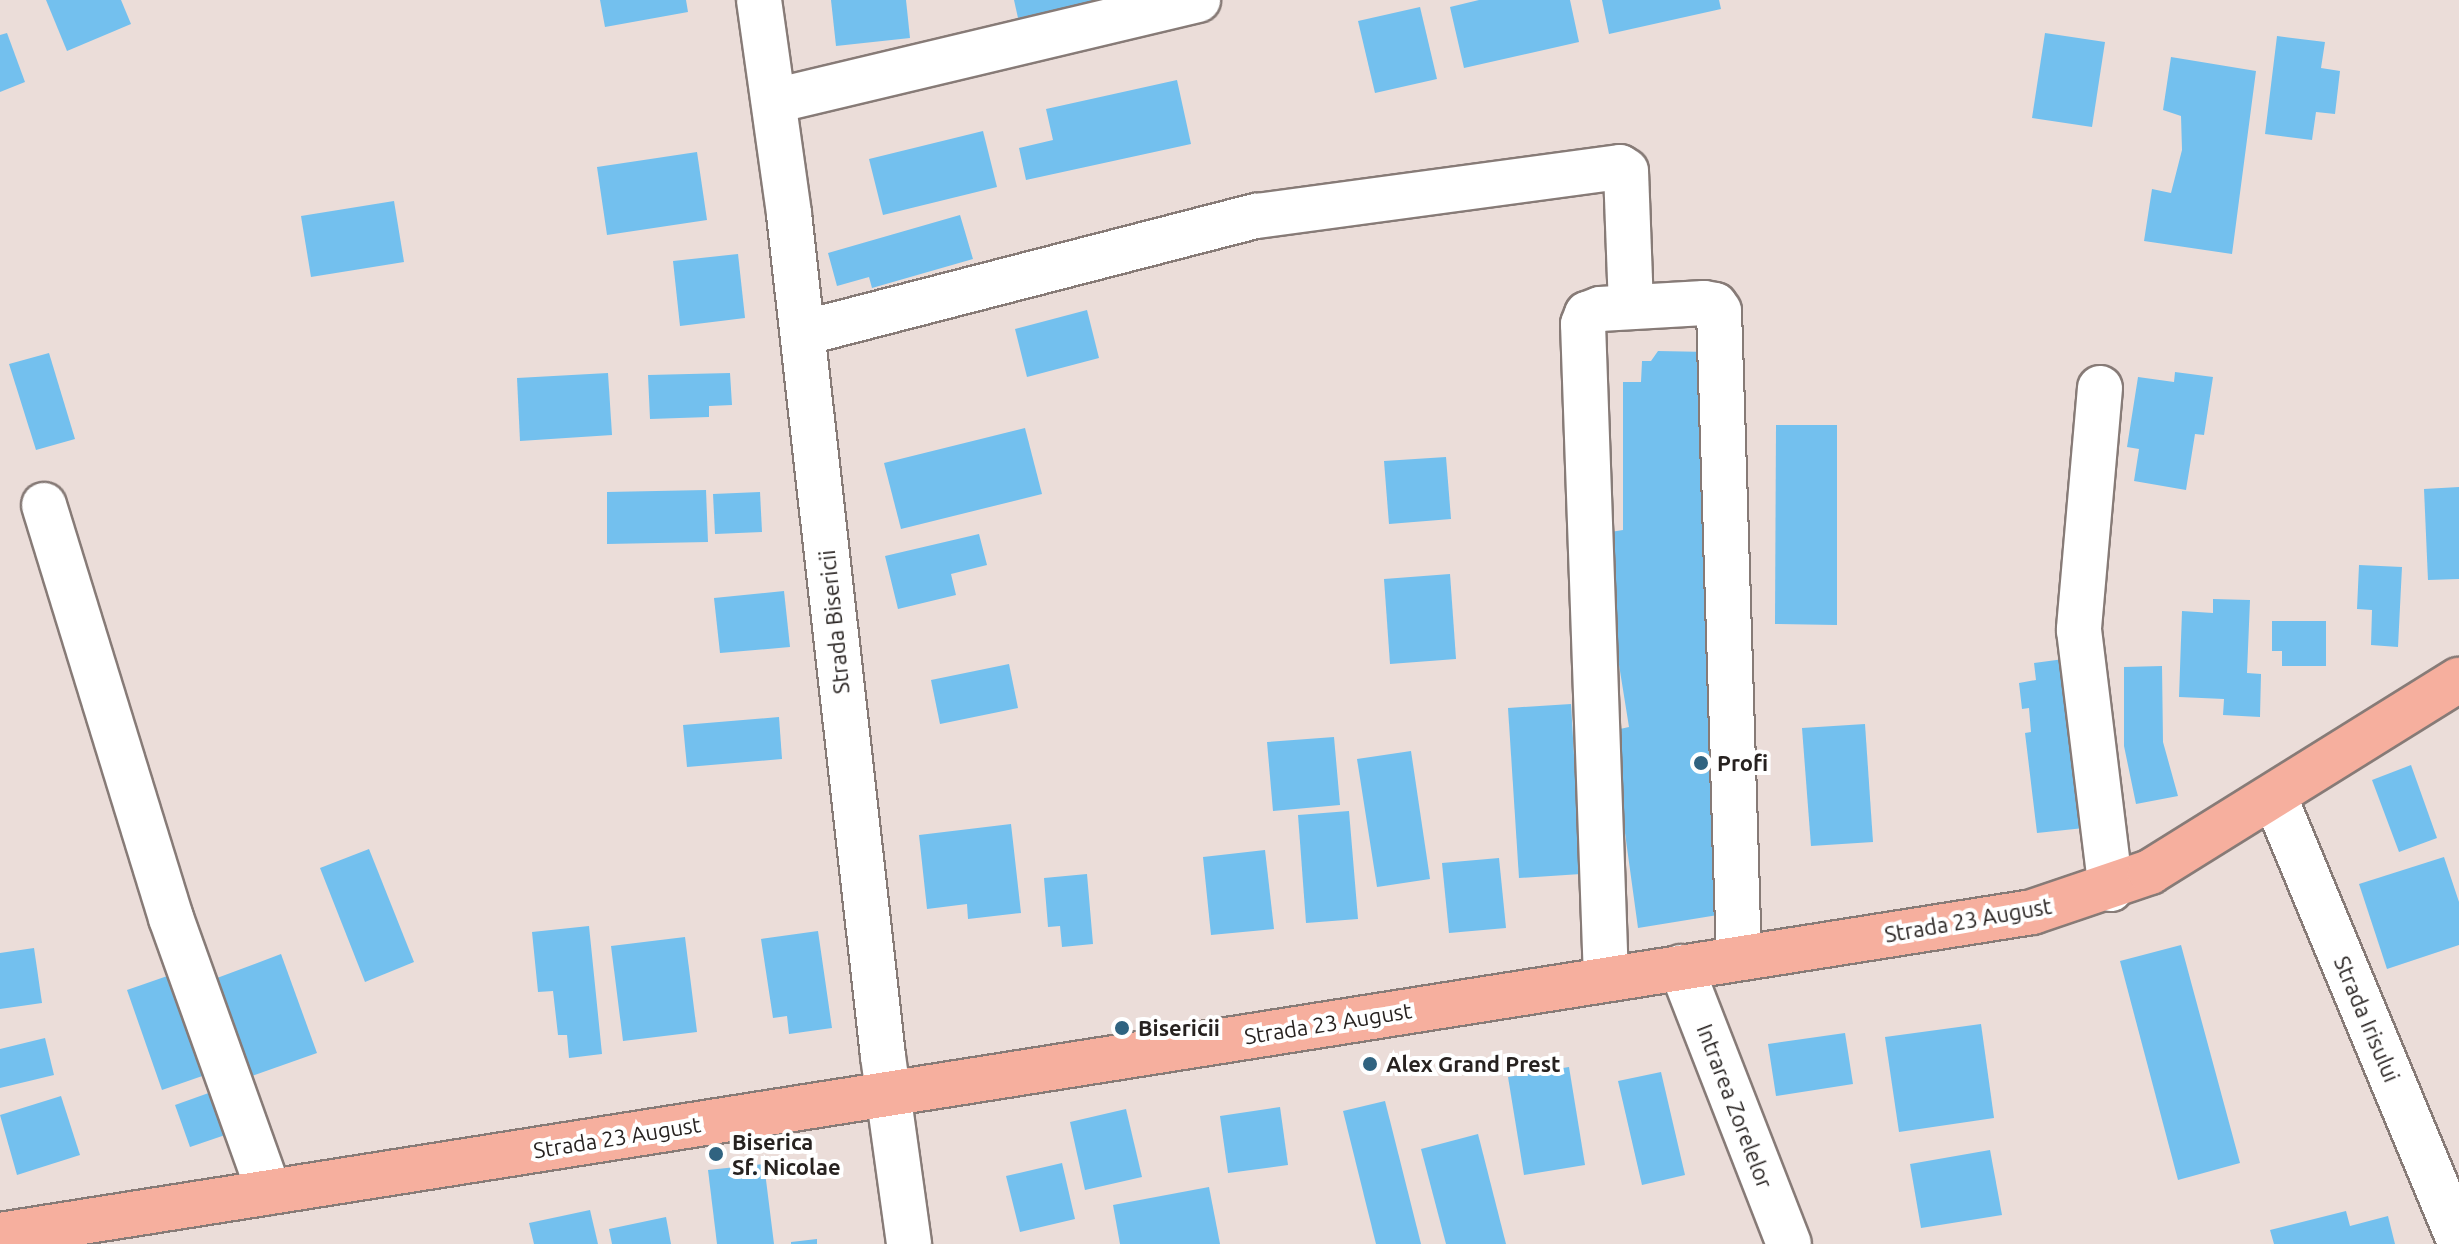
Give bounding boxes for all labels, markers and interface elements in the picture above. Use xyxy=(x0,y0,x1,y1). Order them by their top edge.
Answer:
street label: Strada Bisericii xyxy=(813,549,855,695)
place label: Profi xyxy=(1717,750,1768,776)
marker: Profi xyxy=(1692,754,1710,772)
street label: Strada 23 August xyxy=(1882,892,2054,948)
street label: Strada Irisului xyxy=(2329,952,2405,1086)
street label: Strada 23 August xyxy=(1242,997,1414,1049)
place label: Bisericii xyxy=(1138,1015,1220,1041)
marker: Bisericii xyxy=(1113,1019,1131,1037)
street label: Intrarea Zorelelor xyxy=(1692,1020,1778,1192)
place label: Alex Grand Prest xyxy=(1386,1051,1561,1077)
marker: Alex Grand Prest xyxy=(1361,1055,1379,1073)
street label: Strada 23 August xyxy=(531,1111,703,1163)
place label: Biserica Sf. Nicolae xyxy=(732,1128,841,1180)
marker: Biserica Sf. Nicolae xyxy=(707,1145,725,1163)

